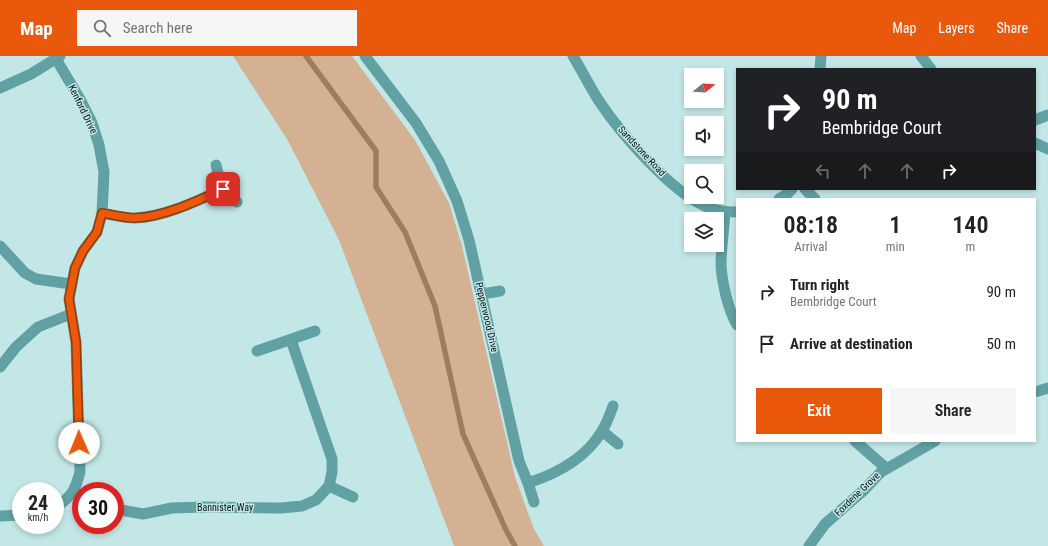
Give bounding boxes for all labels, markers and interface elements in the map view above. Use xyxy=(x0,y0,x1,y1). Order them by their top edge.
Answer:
search box xyxy=(77,10,357,46)
text: Map xyxy=(20,17,53,40)
icon: search xyxy=(91,17,113,39)
text: Search here xyxy=(123,19,193,37)
text: Map xyxy=(892,20,916,36)
text: Layers xyxy=(938,20,975,36)
text: Share xyxy=(997,20,1028,36)
north arrow xyxy=(684,68,724,108)
map controls xyxy=(684,68,724,252)
street label: Kenford Drive xyxy=(66,83,100,136)
text: 90 m xyxy=(822,83,878,116)
icon: right xyxy=(756,84,808,136)
button: sound xyxy=(684,116,724,156)
text: Bembridge Court xyxy=(822,117,942,138)
street label: Sandstone Road xyxy=(616,124,668,178)
icon: left xyxy=(812,160,834,182)
icon: ahead xyxy=(854,160,876,182)
icon: ahead xyxy=(896,160,918,182)
icon: right xyxy=(938,160,960,182)
button: search xyxy=(684,164,724,204)
pin xyxy=(206,172,240,206)
icon: arrive xyxy=(212,178,234,200)
text: 08:18 xyxy=(784,211,838,239)
text: 1 xyxy=(889,211,901,239)
text: 140 xyxy=(952,211,988,239)
button: layers xyxy=(684,212,724,252)
text: Arrival xyxy=(794,239,827,254)
text: min xyxy=(886,239,905,254)
text: m xyxy=(965,239,975,254)
text: Turn right xyxy=(790,276,849,294)
street label: Pepperwood Drive xyxy=(474,281,500,353)
icon: right xyxy=(756,281,778,303)
text: 90 m xyxy=(986,283,1016,301)
text: Bembridge Court xyxy=(790,294,877,309)
icon: arrive xyxy=(756,333,778,355)
text: Arrive at destination xyxy=(790,335,913,353)
text: 50 m xyxy=(986,335,1016,353)
button: Exit xyxy=(756,388,882,434)
button: Share xyxy=(890,388,1016,434)
position arrow xyxy=(58,422,100,464)
street label: Foxdene Grove xyxy=(832,470,882,518)
speed limit sign: 30 xyxy=(72,482,124,534)
text: 24 xyxy=(28,491,48,515)
street label: Bannister Way xyxy=(197,502,253,513)
text: km/h xyxy=(28,512,48,523)

